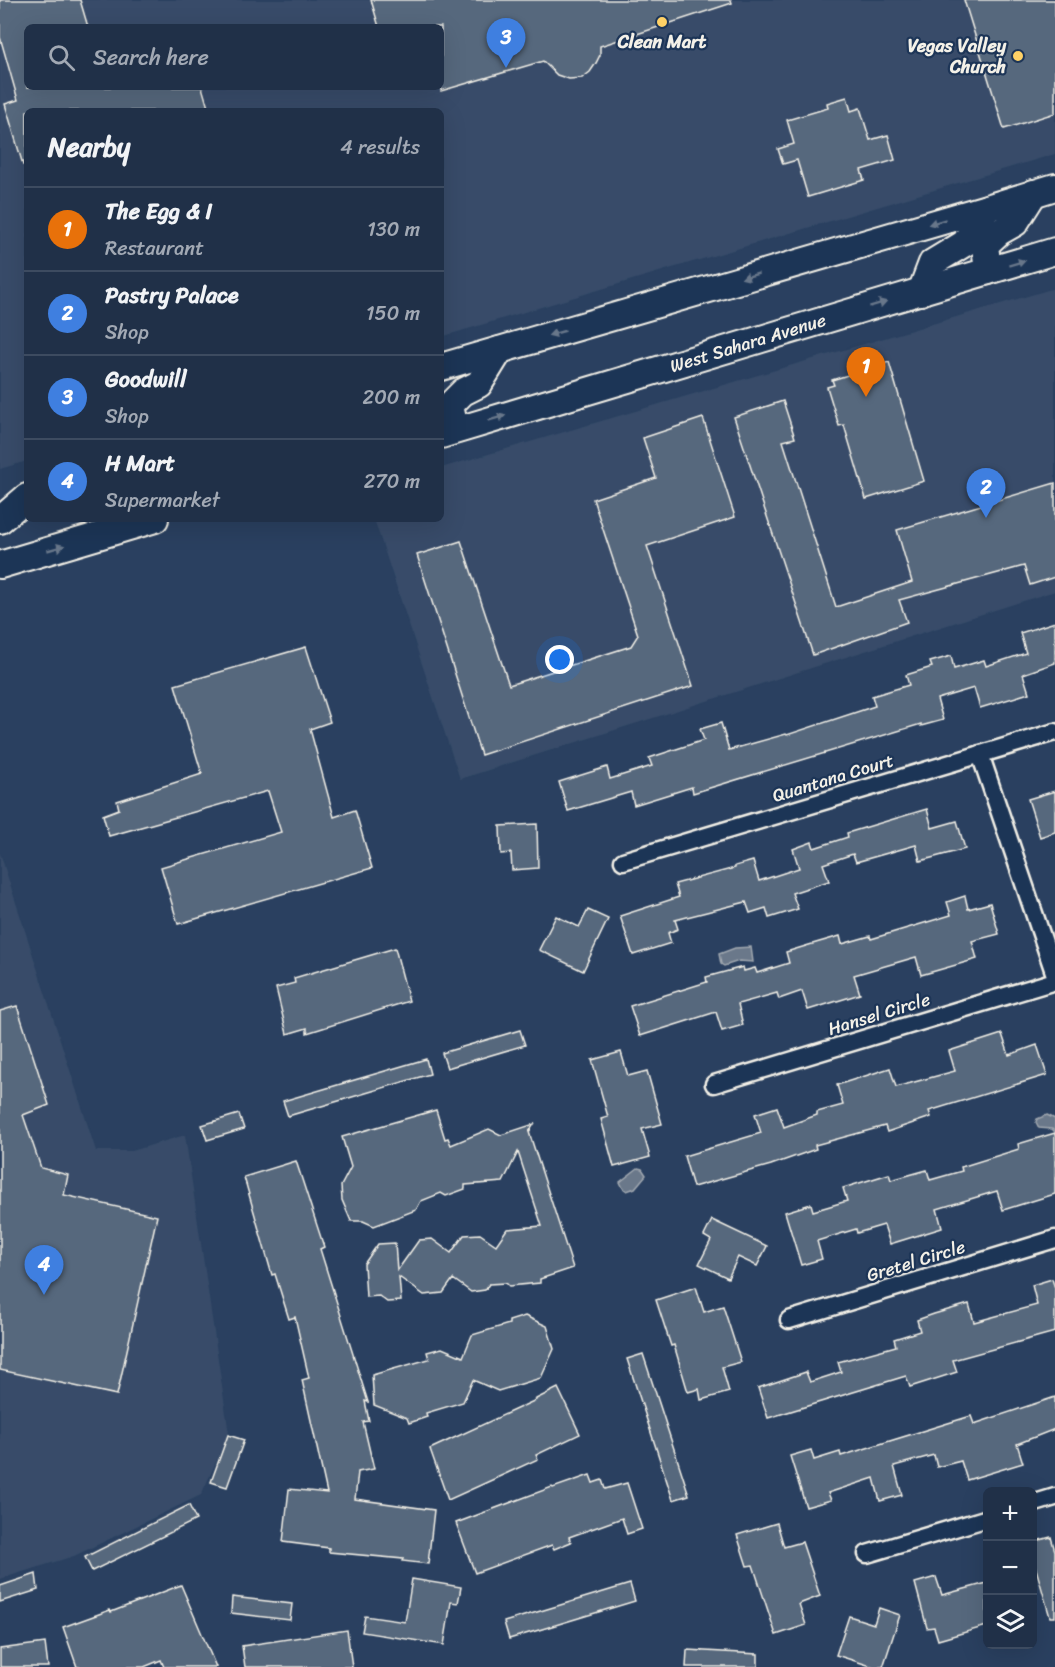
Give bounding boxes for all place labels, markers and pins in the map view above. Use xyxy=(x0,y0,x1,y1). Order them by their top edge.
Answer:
marker: Clean Mart xyxy=(655,15,669,29)
pin: 3 xyxy=(486,19,526,68)
place label: Clean Mart xyxy=(617,26,706,58)
place label: Vegas Valley Church xyxy=(908,30,1007,83)
marker: Vegas Valley Church xyxy=(1011,49,1025,63)
pin: 1 xyxy=(846,348,886,397)
pin: 2 xyxy=(966,468,1006,518)
pin: 4 xyxy=(24,1246,63,1295)

